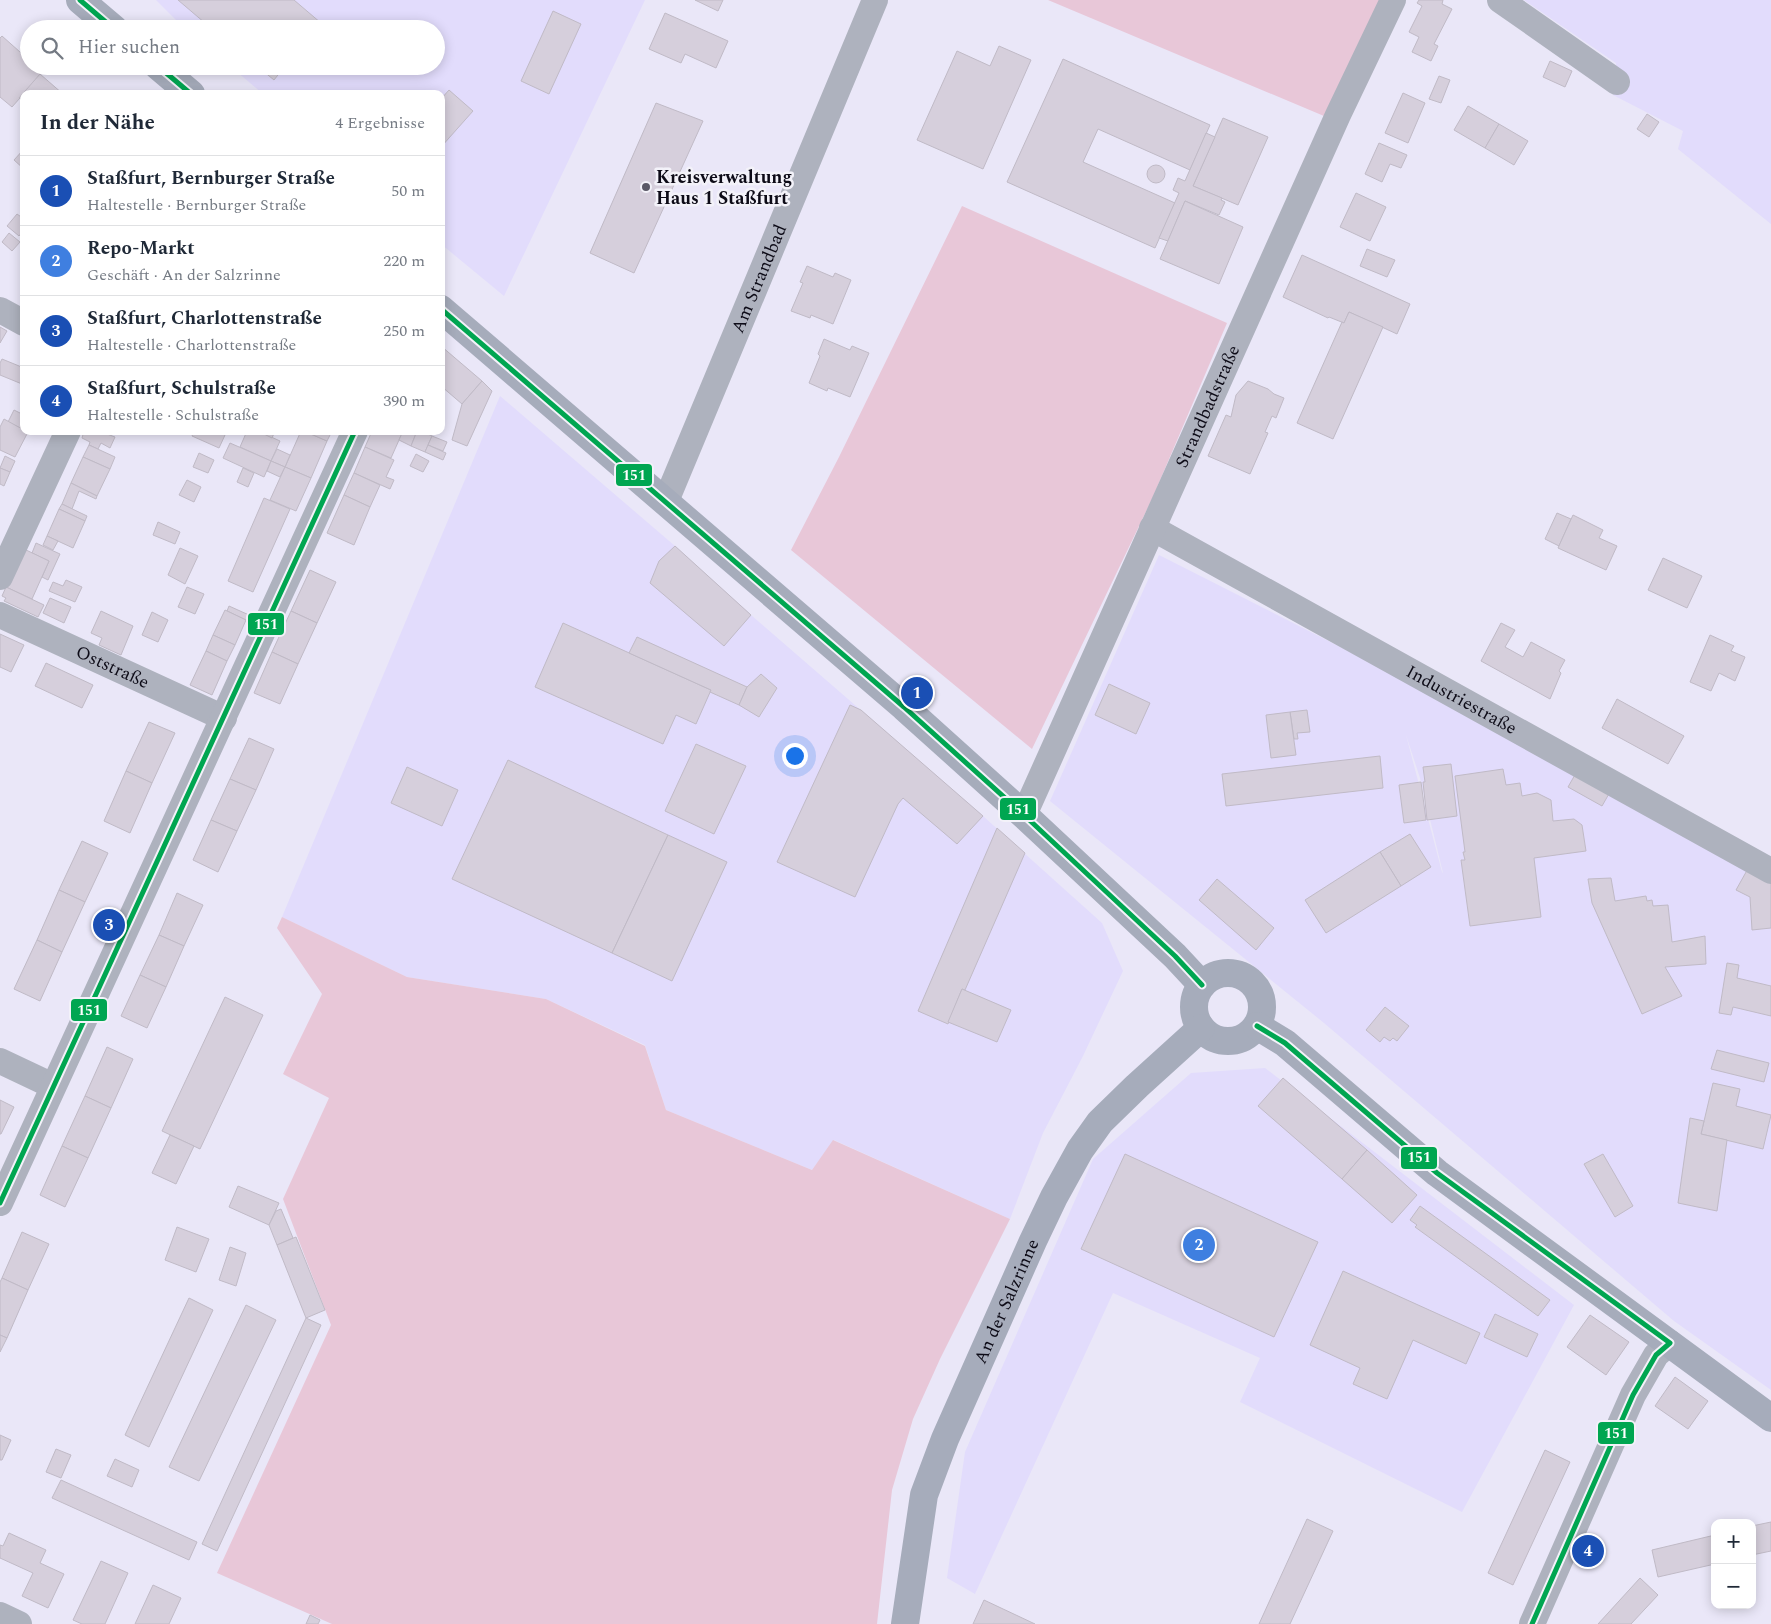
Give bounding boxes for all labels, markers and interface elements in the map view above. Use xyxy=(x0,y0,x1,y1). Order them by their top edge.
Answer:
search box xyxy=(20,20,445,75)
text: Hier suchen xyxy=(78,33,180,62)
icon: search xyxy=(38,34,66,62)
text: In der Nähe xyxy=(40,107,155,139)
text: 4 Ergebnisse xyxy=(335,111,425,135)
text: Staßfurt, Bernburger Straße xyxy=(87,164,335,193)
place label: Kreisverwaltung Haus 1 Staßfurt xyxy=(656,164,792,212)
text: 1 xyxy=(52,179,60,203)
text: 50 m xyxy=(391,179,425,203)
marker: Kreisverwaltung Haus 1 Staßfurt xyxy=(640,181,652,193)
text: Haltestelle · Bernburger Straße xyxy=(87,193,306,217)
street label: Am Strandbad xyxy=(725,220,794,337)
text: Repo-Markt xyxy=(87,234,195,263)
text: 2 xyxy=(52,249,60,273)
text: 220 m xyxy=(383,249,425,273)
text: Geschäft · An der Salzrinne xyxy=(87,263,281,287)
text: Staßfurt, Charlottenstraße xyxy=(87,304,322,333)
text: 3 xyxy=(52,319,60,343)
text: 250 m xyxy=(383,319,425,343)
text: Haltestelle · Charlottenstraße xyxy=(87,333,296,357)
street label: Strandbadstraße xyxy=(1168,341,1247,472)
text: Staßfurt, Schulstraße xyxy=(87,374,276,403)
text: 4 xyxy=(52,389,60,413)
text: 390 m xyxy=(383,389,425,413)
text: Haltestelle · Schulstraße xyxy=(87,403,259,427)
line badge: 151 xyxy=(615,463,653,487)
text: 151 xyxy=(622,465,646,486)
line badge: 151 xyxy=(247,612,285,636)
text: 151 xyxy=(254,614,278,635)
street label: Oststraße xyxy=(71,639,154,696)
street label: Industriestraße xyxy=(1401,658,1522,742)
pin: 1 xyxy=(901,674,933,712)
your location xyxy=(782,743,808,769)
line badge: 151 xyxy=(999,797,1037,821)
text: 151 xyxy=(1006,799,1030,820)
pin: 3 xyxy=(93,906,125,944)
line badge: 151 xyxy=(70,998,108,1022)
text: 151 xyxy=(77,1000,101,1021)
line badge: 151 xyxy=(1400,1146,1438,1170)
text: 151 xyxy=(1407,1147,1431,1168)
pin: 2 xyxy=(1183,1226,1215,1264)
street label: An der Salzrinne xyxy=(967,1235,1046,1368)
line badge: 151 xyxy=(1597,1421,1635,1445)
text: 151 xyxy=(1604,1423,1628,1444)
map controls xyxy=(1711,1519,1756,1609)
button: + xyxy=(1711,1519,1756,1564)
pin: 4 xyxy=(1572,1532,1604,1570)
button: − xyxy=(1711,1564,1756,1609)

